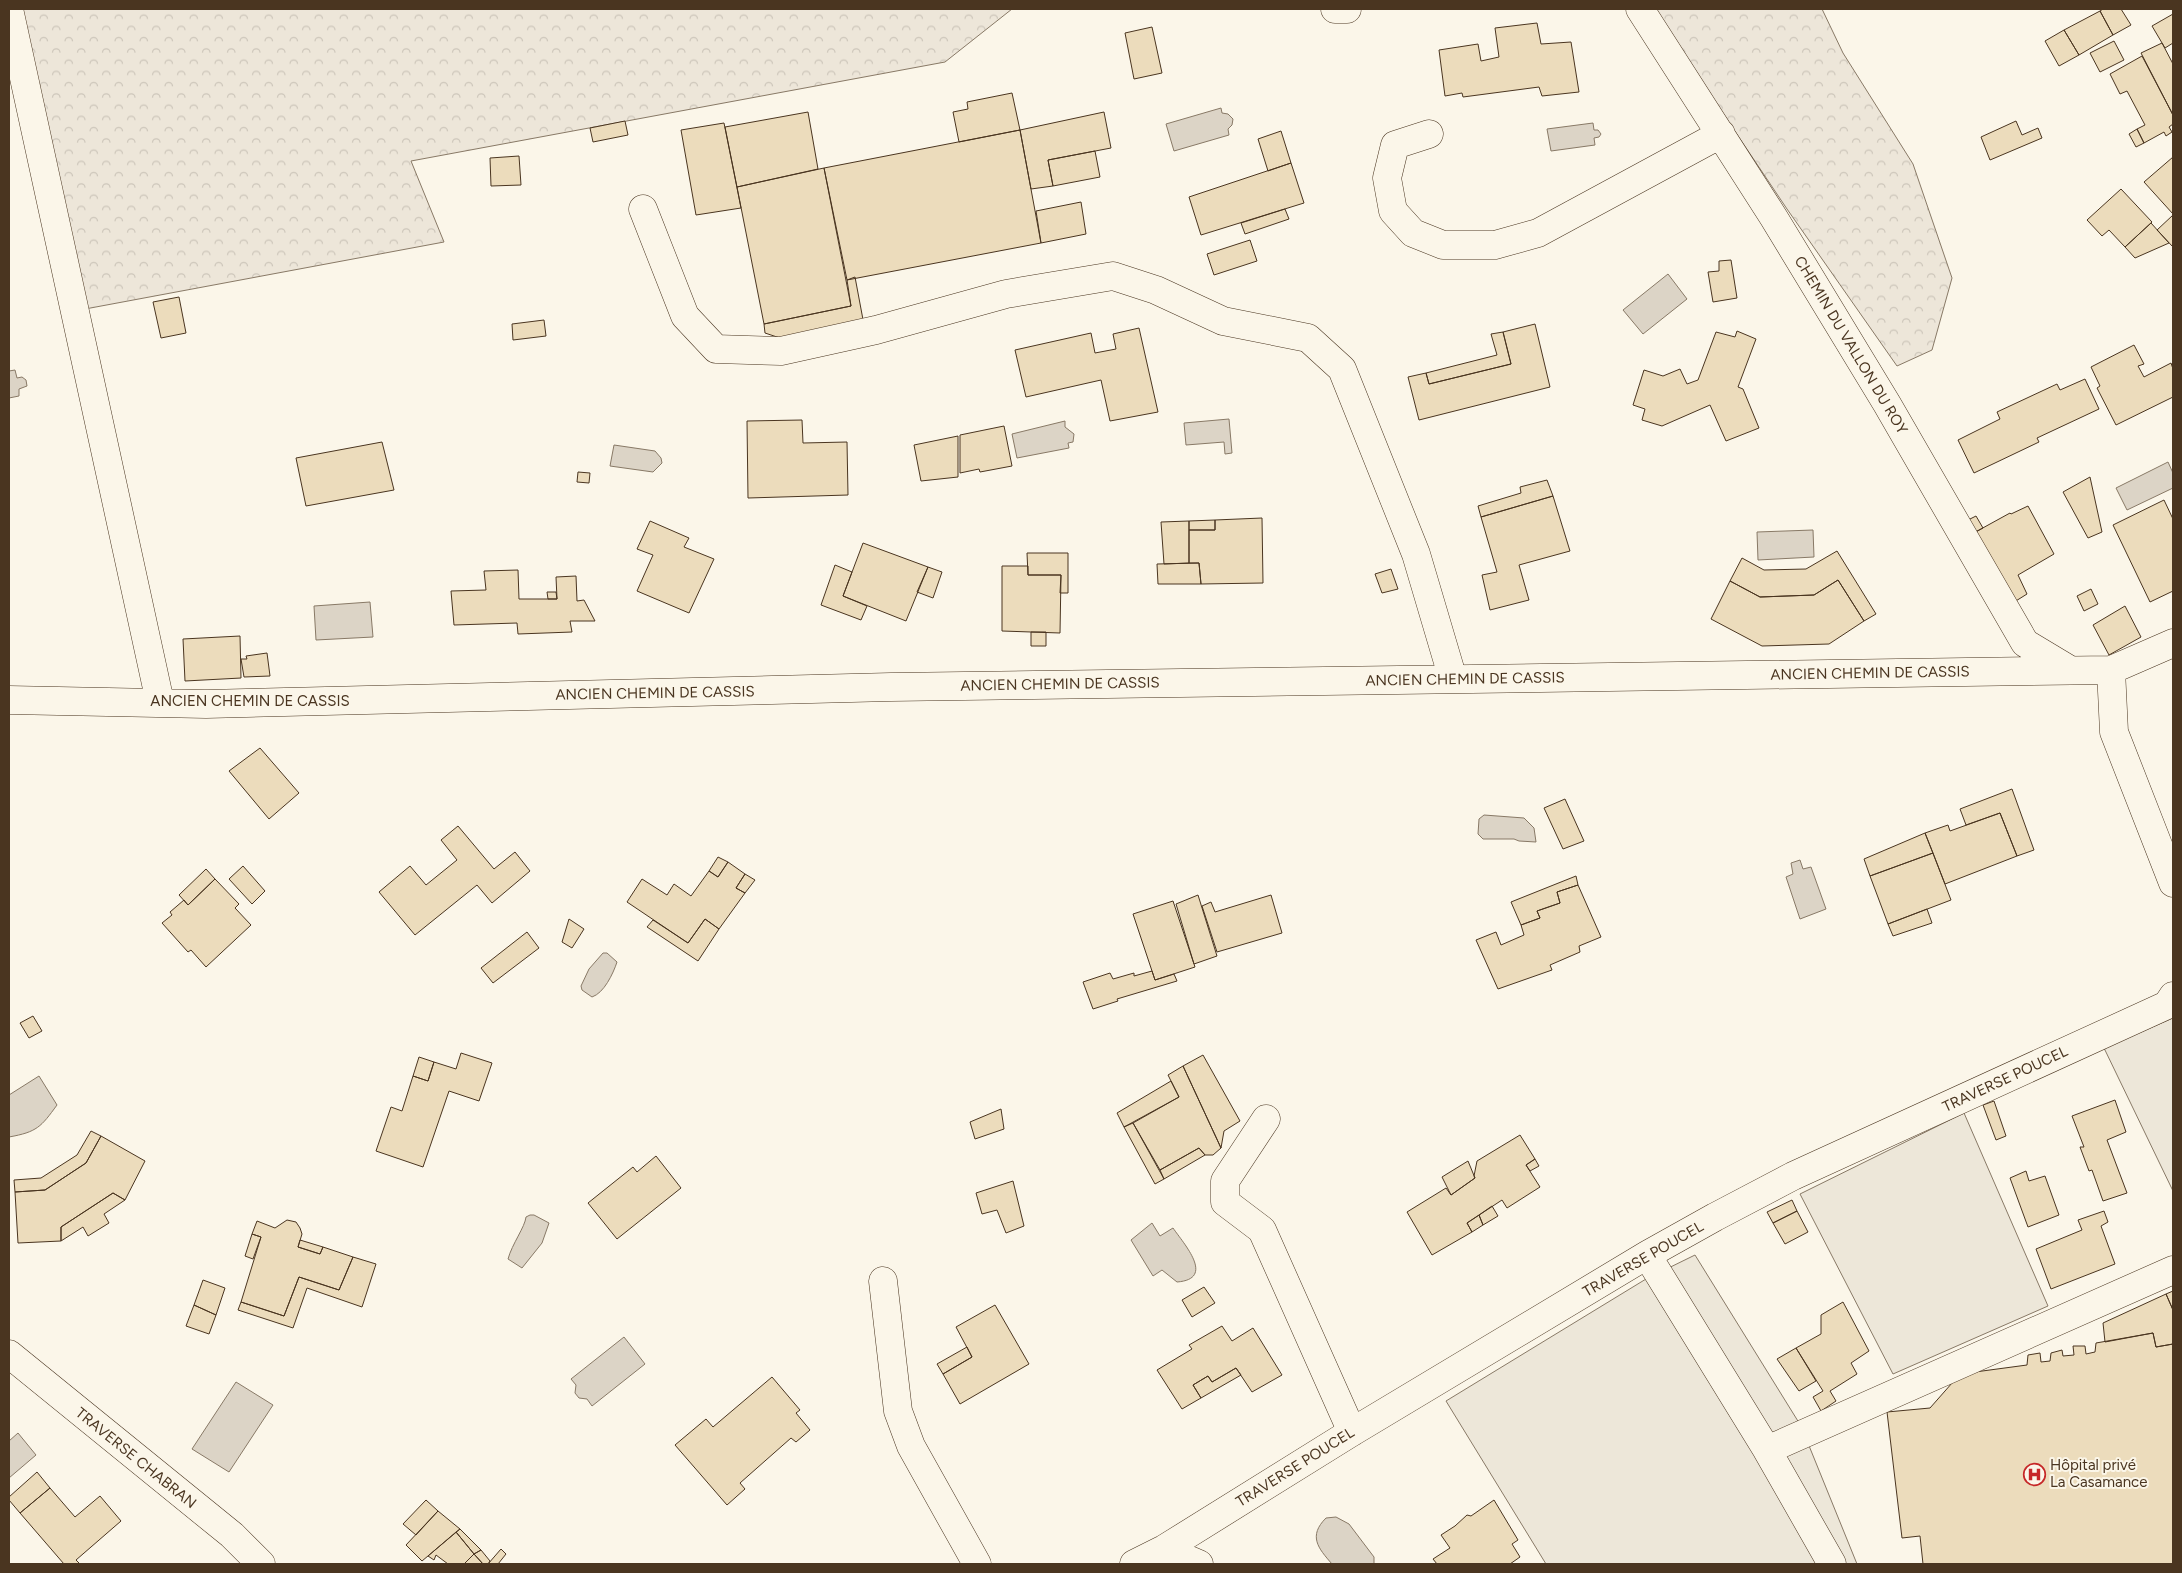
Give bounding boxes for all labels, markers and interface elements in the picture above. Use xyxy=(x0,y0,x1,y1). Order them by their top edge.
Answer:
street label: CHEMIN DU VALLON DU ROY xyxy=(1791,253,1911,437)
street label: ANCIEN CHEMIN DE CASSIS xyxy=(1770,662,1970,684)
street label: ANCIEN CHEMIN DE CASSIS xyxy=(1365,668,1565,690)
street label: ANCIEN CHEMIN DE CASSIS xyxy=(960,673,1160,695)
street label: ANCIEN CHEMIN DE CASSIS xyxy=(555,682,755,704)
street label: ANCIEN CHEMIN DE CASSIS xyxy=(150,692,350,710)
street label: TRAVERSE POUCEL xyxy=(1940,1042,2071,1116)
street label: TRAVERSE POUCEL xyxy=(1580,1217,1707,1301)
street label: TRAVERSE CHABRAN xyxy=(72,1404,200,1512)
street label: TRAVERSE POUCEL xyxy=(1233,1423,1358,1511)
place label: Hôpital privé La Casamance xyxy=(2050,1456,2147,1491)
hospital icon: Hôpital privé La Casamance xyxy=(2022,1462,2046,1486)

